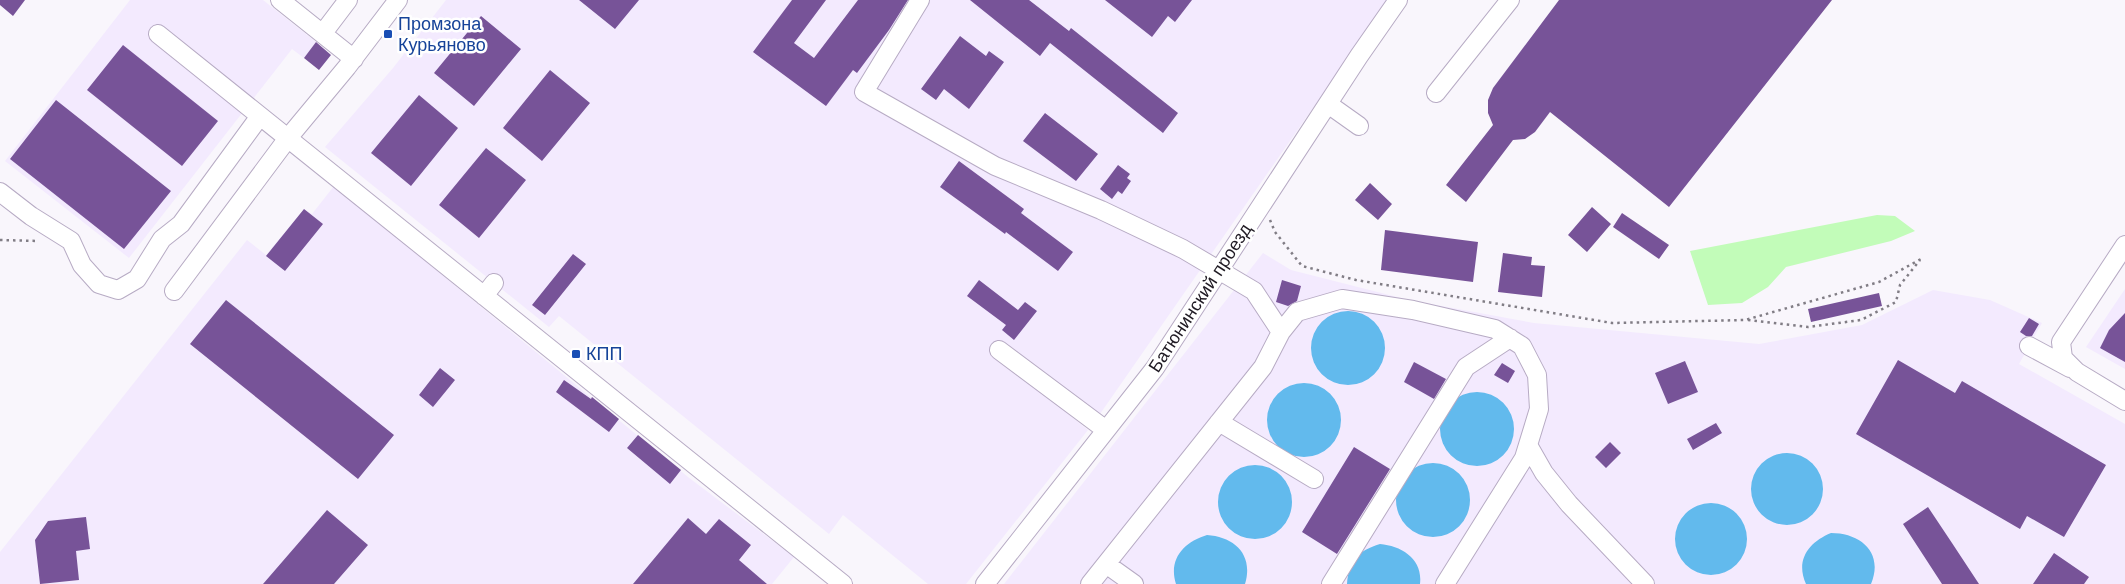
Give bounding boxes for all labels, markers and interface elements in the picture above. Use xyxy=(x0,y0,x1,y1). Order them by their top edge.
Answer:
place label: Промзона Курьяново xyxy=(398,14,486,55)
marker: Промзона Курьяново xyxy=(382,28,394,40)
street label: Батюнинский проезд xyxy=(1145,220,1256,376)
place label: КПП xyxy=(586,344,622,364)
marker: КПП xyxy=(570,348,582,360)

